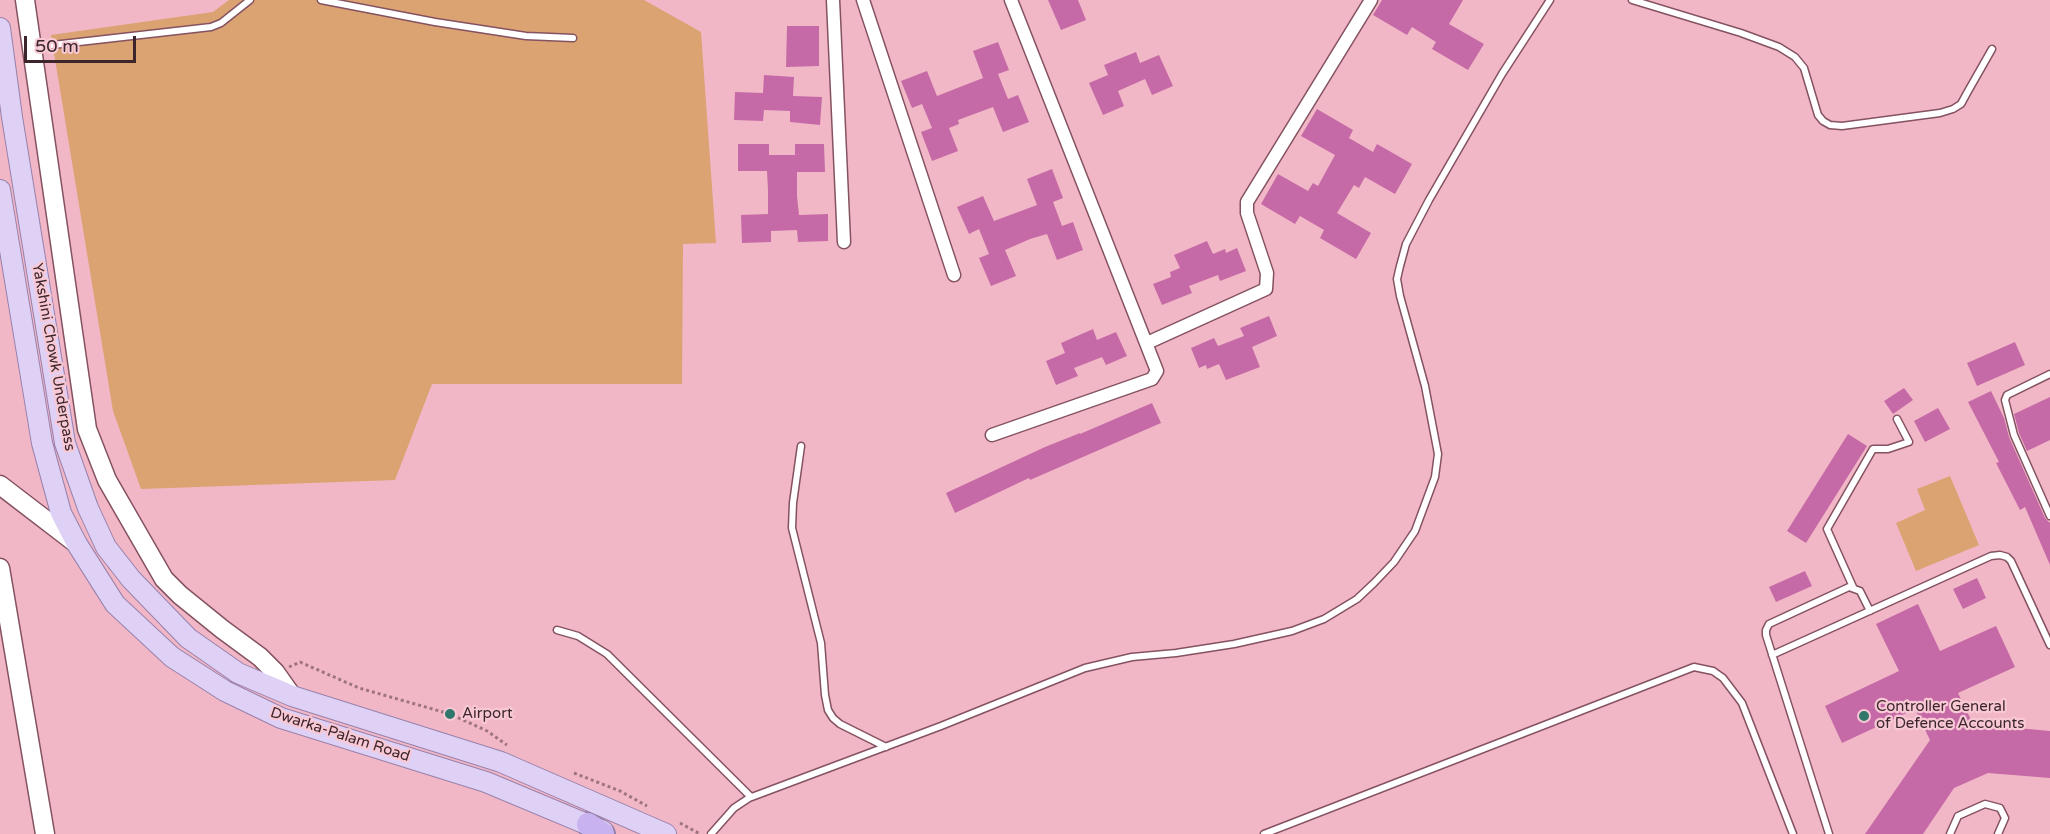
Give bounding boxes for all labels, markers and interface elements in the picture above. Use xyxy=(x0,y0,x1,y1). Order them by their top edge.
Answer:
scale bar xyxy=(27,24,140,62)
text: 50 m xyxy=(35,35,79,57)
street label: Yakshini Chowk Underpass xyxy=(28,262,78,452)
place label: Controller General of Defence Accounts xyxy=(1876,698,2024,733)
street label: Dwarka-Palam Road xyxy=(268,704,412,766)
place label: Airport xyxy=(462,705,513,723)
marker: Airport xyxy=(443,707,457,721)
marker: Controller General of Defence Accounts xyxy=(1857,709,1871,723)

